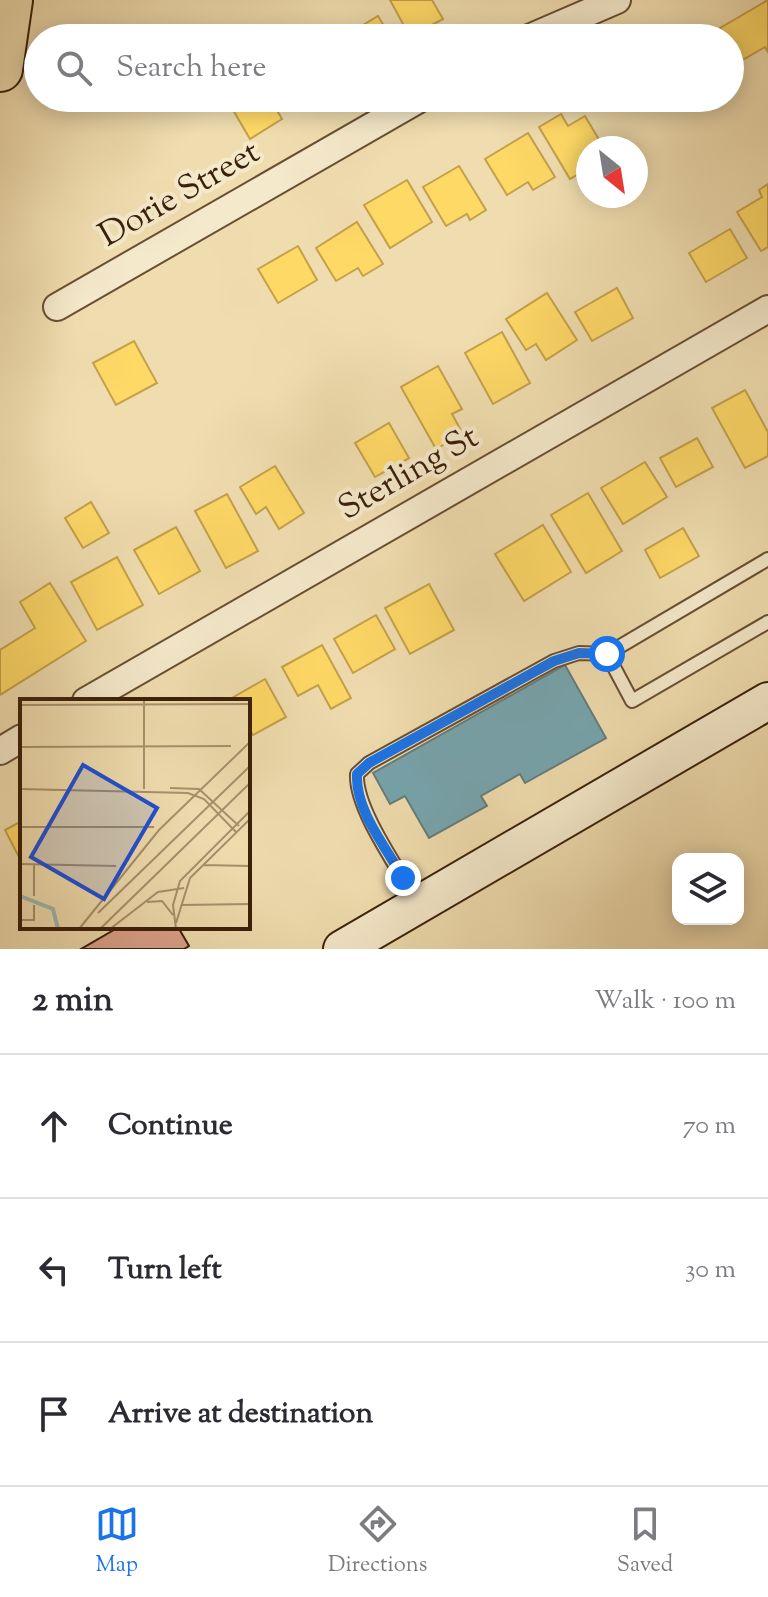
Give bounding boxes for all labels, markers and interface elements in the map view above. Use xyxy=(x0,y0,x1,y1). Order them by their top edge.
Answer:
search box xyxy=(24,24,744,112)
icon: search xyxy=(52,46,96,90)
text: Search here xyxy=(116,47,266,90)
street label: Dorie Street xyxy=(90,129,270,261)
north arrow xyxy=(576,136,648,208)
street label: Sterling St xyxy=(330,414,489,534)
route start xyxy=(589,636,625,672)
inset map xyxy=(20,699,250,929)
map controls xyxy=(672,853,744,925)
button: layers xyxy=(672,853,744,925)
route end xyxy=(385,860,421,896)
text: 2 min xyxy=(32,977,113,1026)
text: Walk · 100 m xyxy=(594,983,736,1020)
icon: ahead xyxy=(32,1104,76,1148)
text: Continue xyxy=(108,1105,233,1148)
text: 70 m xyxy=(683,1108,736,1145)
icon: left xyxy=(32,1248,76,1292)
text: Turn left xyxy=(108,1249,222,1292)
text: 30 m xyxy=(685,1252,736,1289)
icon: arrive xyxy=(32,1392,76,1436)
text: Arrive at destination xyxy=(108,1393,373,1436)
tab: Map xyxy=(95,1502,139,1582)
tab: Directions xyxy=(328,1502,427,1582)
tab: Saved xyxy=(617,1502,673,1582)

